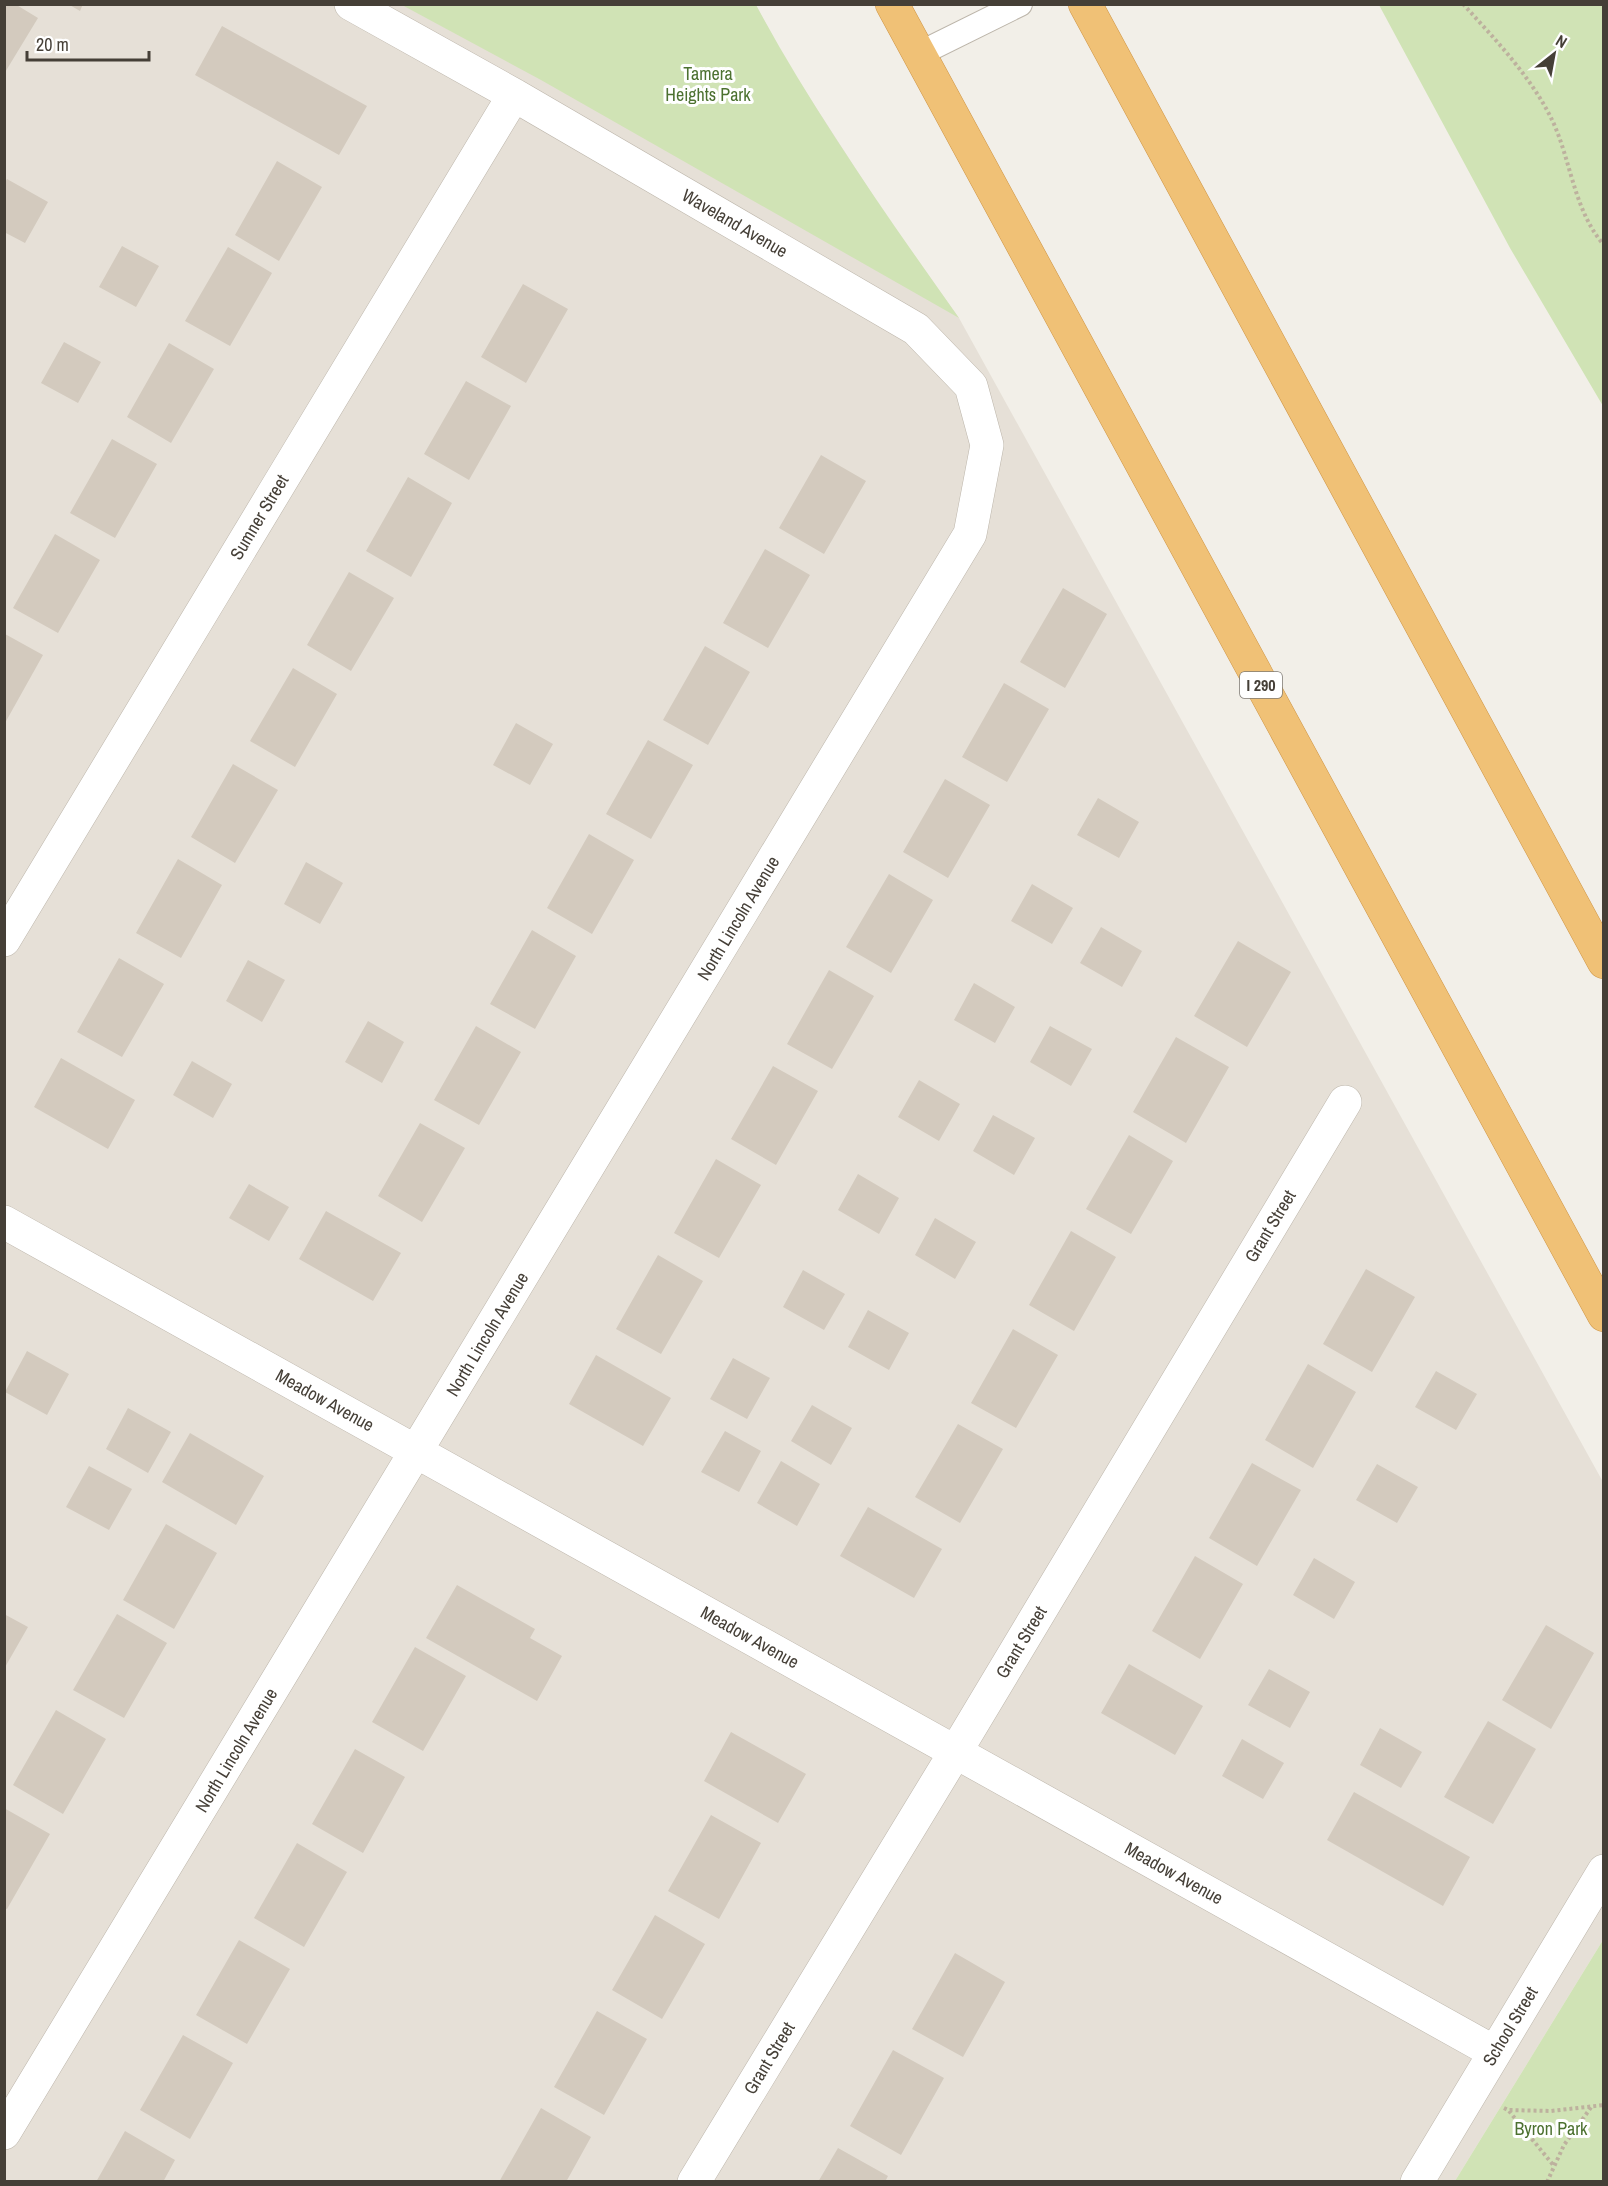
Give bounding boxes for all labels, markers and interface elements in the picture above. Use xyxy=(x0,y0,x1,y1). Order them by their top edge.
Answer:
scale bar xyxy=(27,24,148,62)
north arrow xyxy=(1524,24,1584,84)
text: N xyxy=(1552,29,1571,53)
text: 20 m xyxy=(36,32,69,57)
park label: Tamera Heights Park xyxy=(665,61,751,107)
street label: Waveland Avenue xyxy=(678,183,792,263)
street label: Sumner Street xyxy=(224,470,294,564)
road number: I 290 xyxy=(1240,672,1282,698)
street label: North Lincoln Avenue xyxy=(691,851,785,985)
street label: Grant Street xyxy=(1239,1185,1301,1267)
street label: North Lincoln Avenue xyxy=(440,1267,534,1401)
street label: Meadow Avenue xyxy=(271,1363,379,1437)
street label: Meadow Avenue xyxy=(696,1600,804,1674)
street label: Grant Street xyxy=(990,1601,1052,1683)
street label: North Lincoln Avenue xyxy=(189,1683,283,1817)
street label: Meadow Avenue xyxy=(1120,1836,1228,1910)
street label: School Street xyxy=(1476,1982,1544,2070)
street label: Grant Street xyxy=(738,2017,800,2099)
park label: Byron Park xyxy=(1514,2116,1588,2141)

